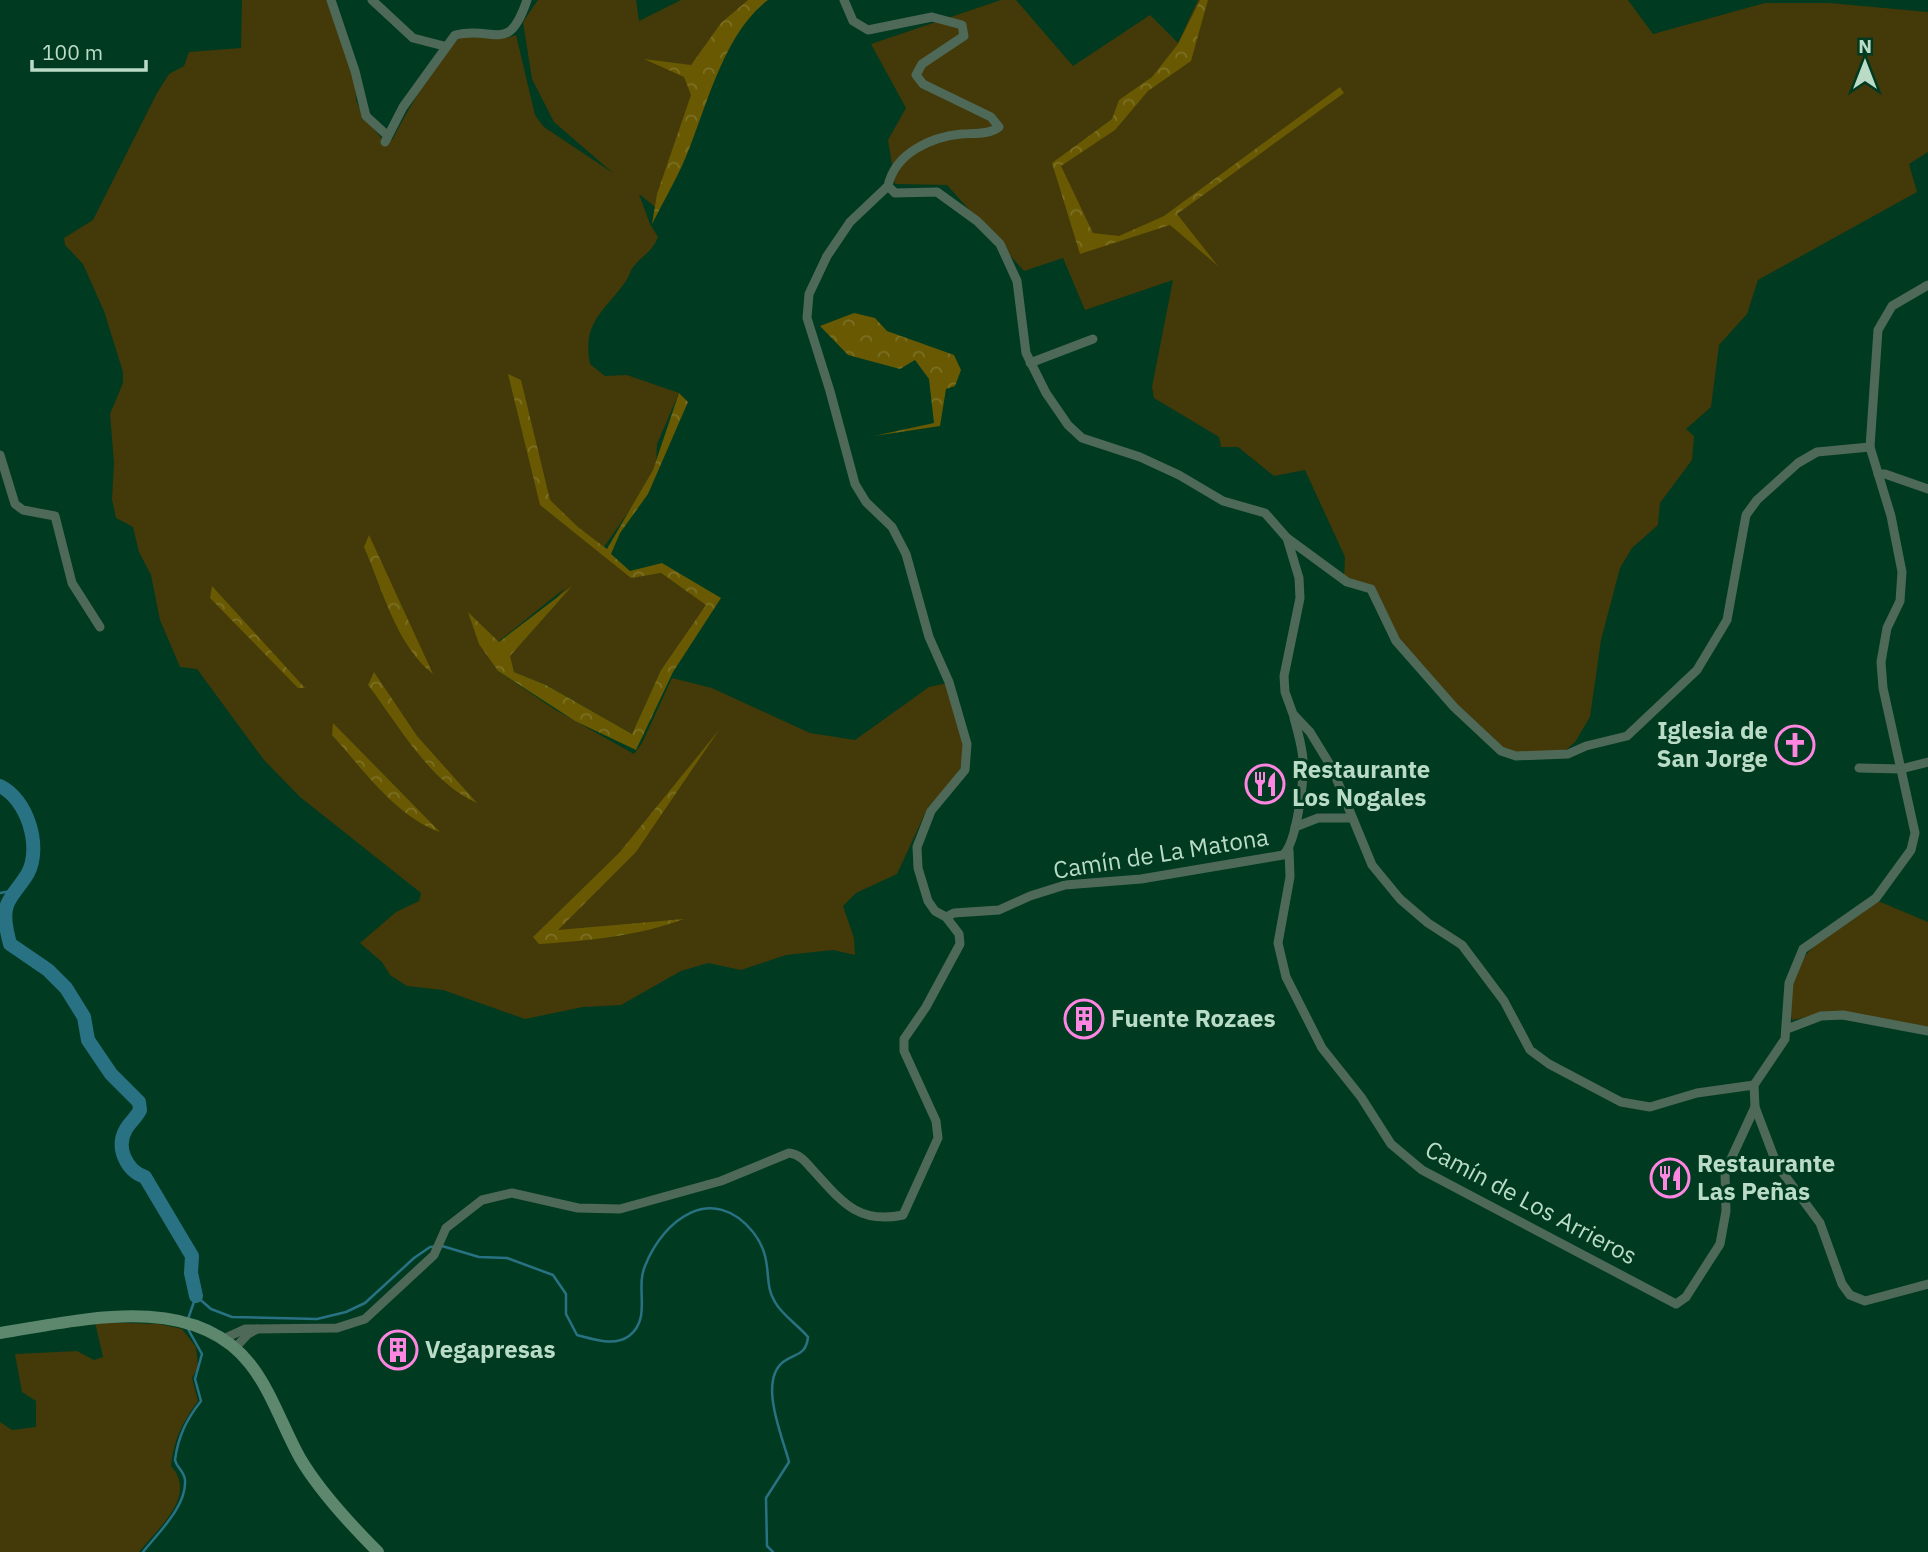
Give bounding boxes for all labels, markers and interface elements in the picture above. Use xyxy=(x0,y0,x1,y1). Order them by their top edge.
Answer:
scale bar xyxy=(32,28,145,72)
north arrow xyxy=(1830,28,1900,98)
text: N xyxy=(1858,34,1872,58)
text: 100 m xyxy=(42,38,103,66)
place label: Iglesia de San Jorge xyxy=(1656,714,1768,774)
church icon: Iglesia de San Jorge xyxy=(1774,724,1816,766)
place label: Restaurante Los Nogales xyxy=(1292,753,1430,813)
restaurant icon: Restaurante Los Nogales xyxy=(1244,763,1286,805)
street label: Camín de La Matona xyxy=(1051,820,1271,886)
building icon: Fuente Rozaes xyxy=(1063,998,1105,1040)
place label: Fuente Rozaes xyxy=(1111,1002,1276,1034)
street label: Camín de Los Arrieros xyxy=(1420,1133,1643,1271)
place label: Restaurante Las Peñas xyxy=(1697,1147,1835,1207)
restaurant icon: Restaurante Las Peñas xyxy=(1649,1157,1691,1199)
building icon: Vegapresas xyxy=(377,1329,419,1371)
place label: Vegapresas xyxy=(425,1333,556,1365)

